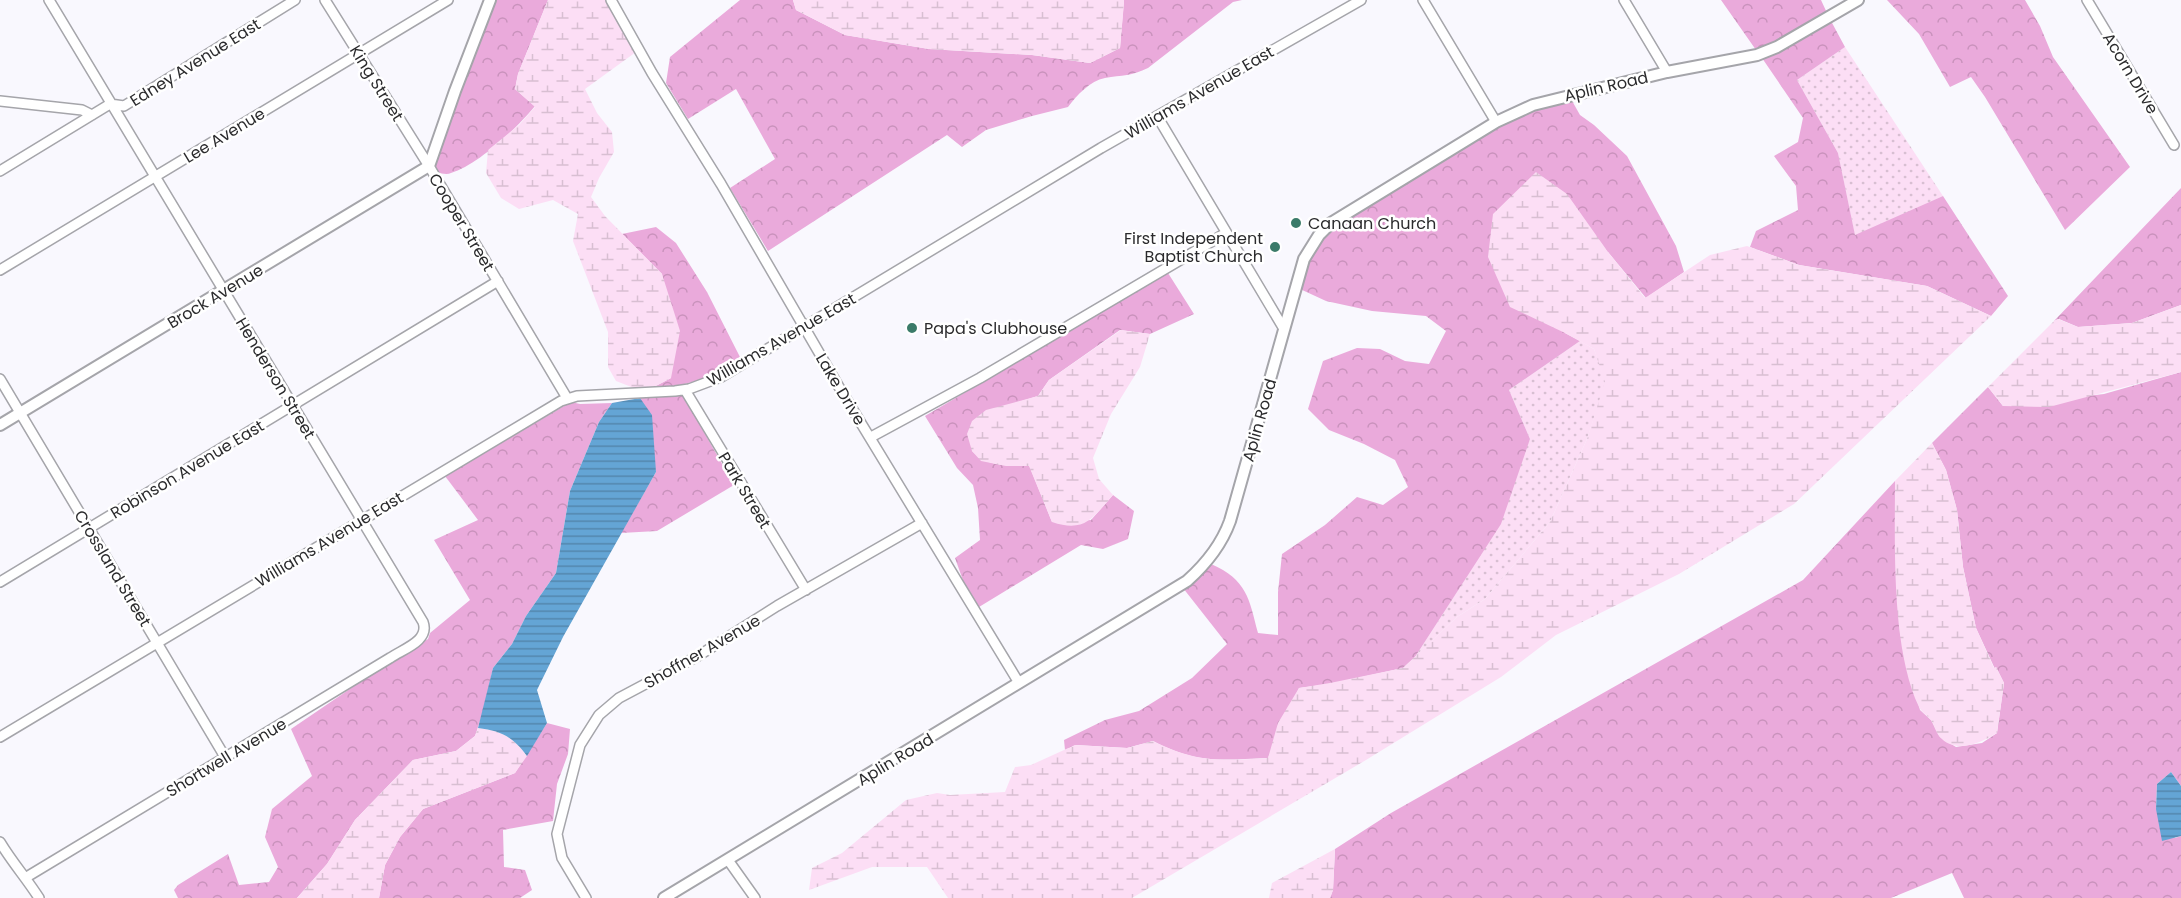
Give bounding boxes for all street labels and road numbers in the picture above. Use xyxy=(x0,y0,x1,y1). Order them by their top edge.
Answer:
street label: Edney Avenue East xyxy=(126,13,265,112)
street label: Acorn Drive xyxy=(2097,28,2164,118)
street label: Williams Avenue East xyxy=(1120,40,1278,145)
street label: King Street xyxy=(344,41,409,126)
street label: Aplin Road xyxy=(1562,66,1650,107)
street label: Lee Avenue xyxy=(179,102,269,169)
street label: Cooper Street xyxy=(423,169,500,276)
street label: Brock Avenue xyxy=(163,259,268,334)
street label: Williams Avenue East xyxy=(702,287,860,392)
street label: Henderson Street xyxy=(230,313,321,443)
street label: Lake Drive xyxy=(810,349,871,430)
street label: Aplin Road xyxy=(1237,376,1282,464)
street label: Robinson Avenue East xyxy=(106,414,269,525)
street label: Park Street xyxy=(713,448,777,533)
street label: Williams Avenue East xyxy=(251,486,408,593)
street label: Crossland Street xyxy=(69,506,157,631)
street label: Shoffner Avenue xyxy=(640,609,765,694)
street label: Shortwell Avenue xyxy=(162,712,291,803)
street label: Aplin Road xyxy=(853,728,938,791)

